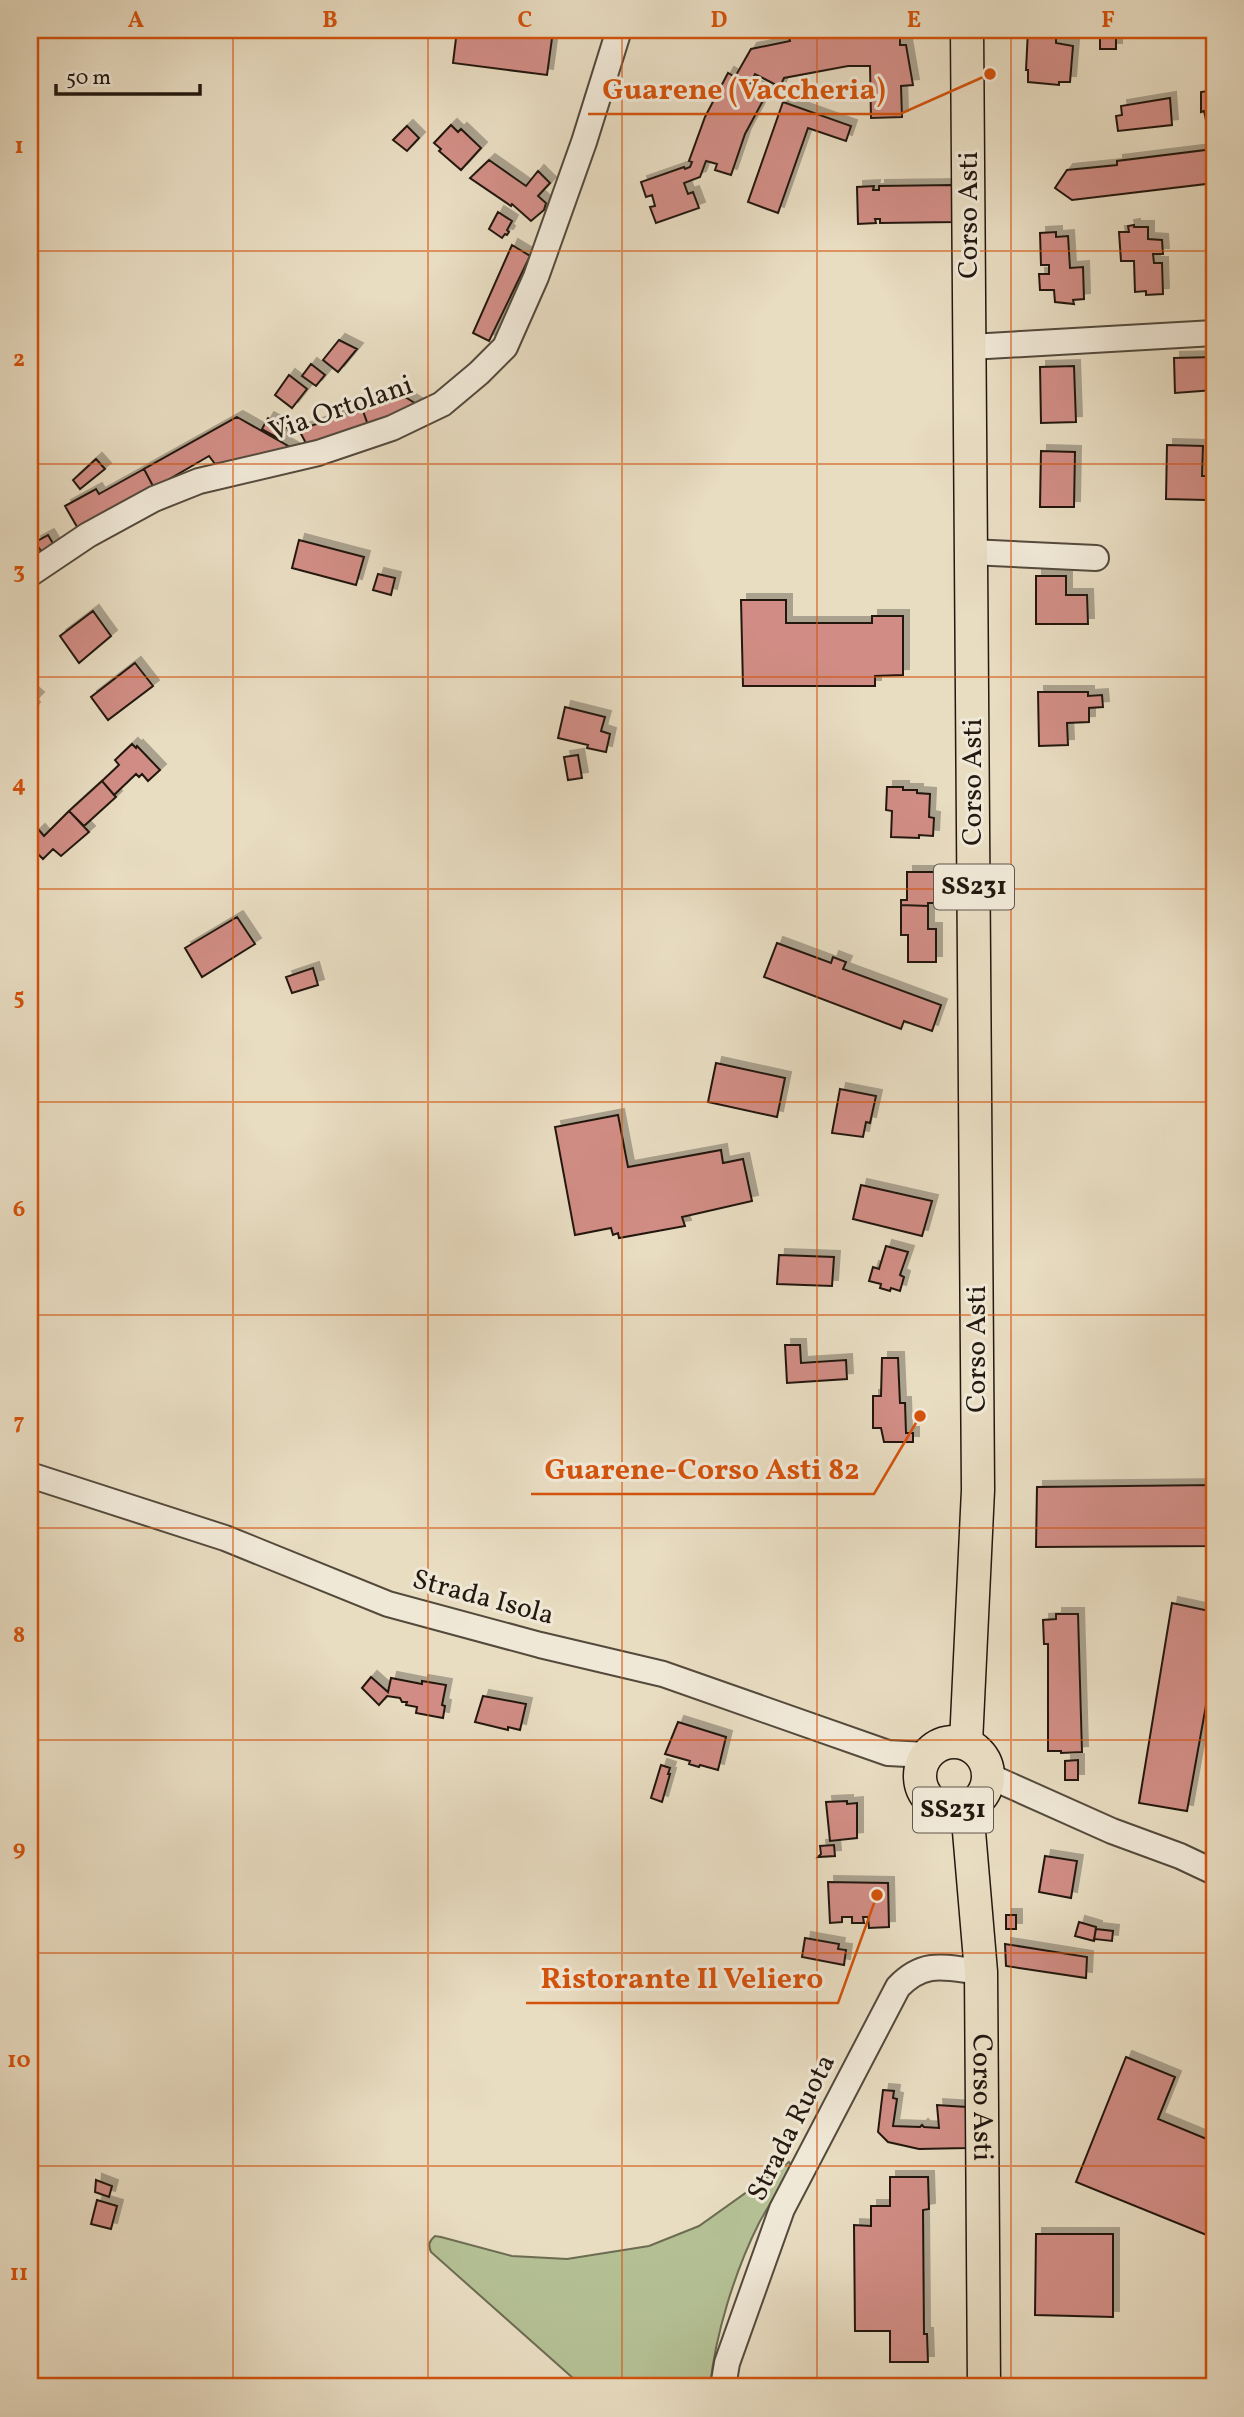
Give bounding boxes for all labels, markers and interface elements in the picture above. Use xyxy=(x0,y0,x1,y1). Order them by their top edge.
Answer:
text: A xyxy=(128,5,144,37)
text: B xyxy=(322,5,338,37)
text: C xyxy=(518,5,532,37)
text: D xyxy=(711,5,728,37)
text: E xyxy=(907,5,921,37)
text: F xyxy=(1101,5,1115,37)
scale bar xyxy=(56,52,200,96)
callout: Guarene (Vaccheria) xyxy=(588,63,900,114)
text: 50 m xyxy=(66,64,111,93)
text: Guarene (Vaccheria) xyxy=(602,70,886,112)
text: 1 xyxy=(14,131,24,163)
street label: Corso Asti xyxy=(950,151,989,279)
text: 2 xyxy=(13,344,25,376)
street label: Via Ortolani xyxy=(264,366,418,452)
text: 3 xyxy=(13,556,25,588)
street label: Corso Asti xyxy=(954,718,993,846)
text: 4 xyxy=(12,769,26,801)
road number: SS231 xyxy=(934,864,1014,909)
text: 5 xyxy=(13,982,25,1014)
text: 6 xyxy=(13,1194,25,1226)
street label: Corso Asti xyxy=(958,1285,997,1413)
text: 7 xyxy=(14,1407,25,1439)
callout: Guarene-Corso Asti 82 xyxy=(531,1443,874,1494)
text: Guarene-Corso Asti 82 xyxy=(544,1450,860,1492)
street label: Strada Isola xyxy=(408,1560,558,1636)
text: 8 xyxy=(13,1620,25,1652)
road number: SS231 xyxy=(913,1787,993,1832)
text: 9 xyxy=(13,1833,25,1865)
callout: Ristorante Il Veliero xyxy=(526,1952,838,2003)
text: Ristorante Il Veliero xyxy=(540,1959,824,2001)
street label: Corso Asti xyxy=(962,2034,1002,2161)
text: 10 xyxy=(7,2045,31,2077)
street label: Strada Ruota xyxy=(738,2048,846,2208)
text: 11 xyxy=(10,2258,28,2290)

